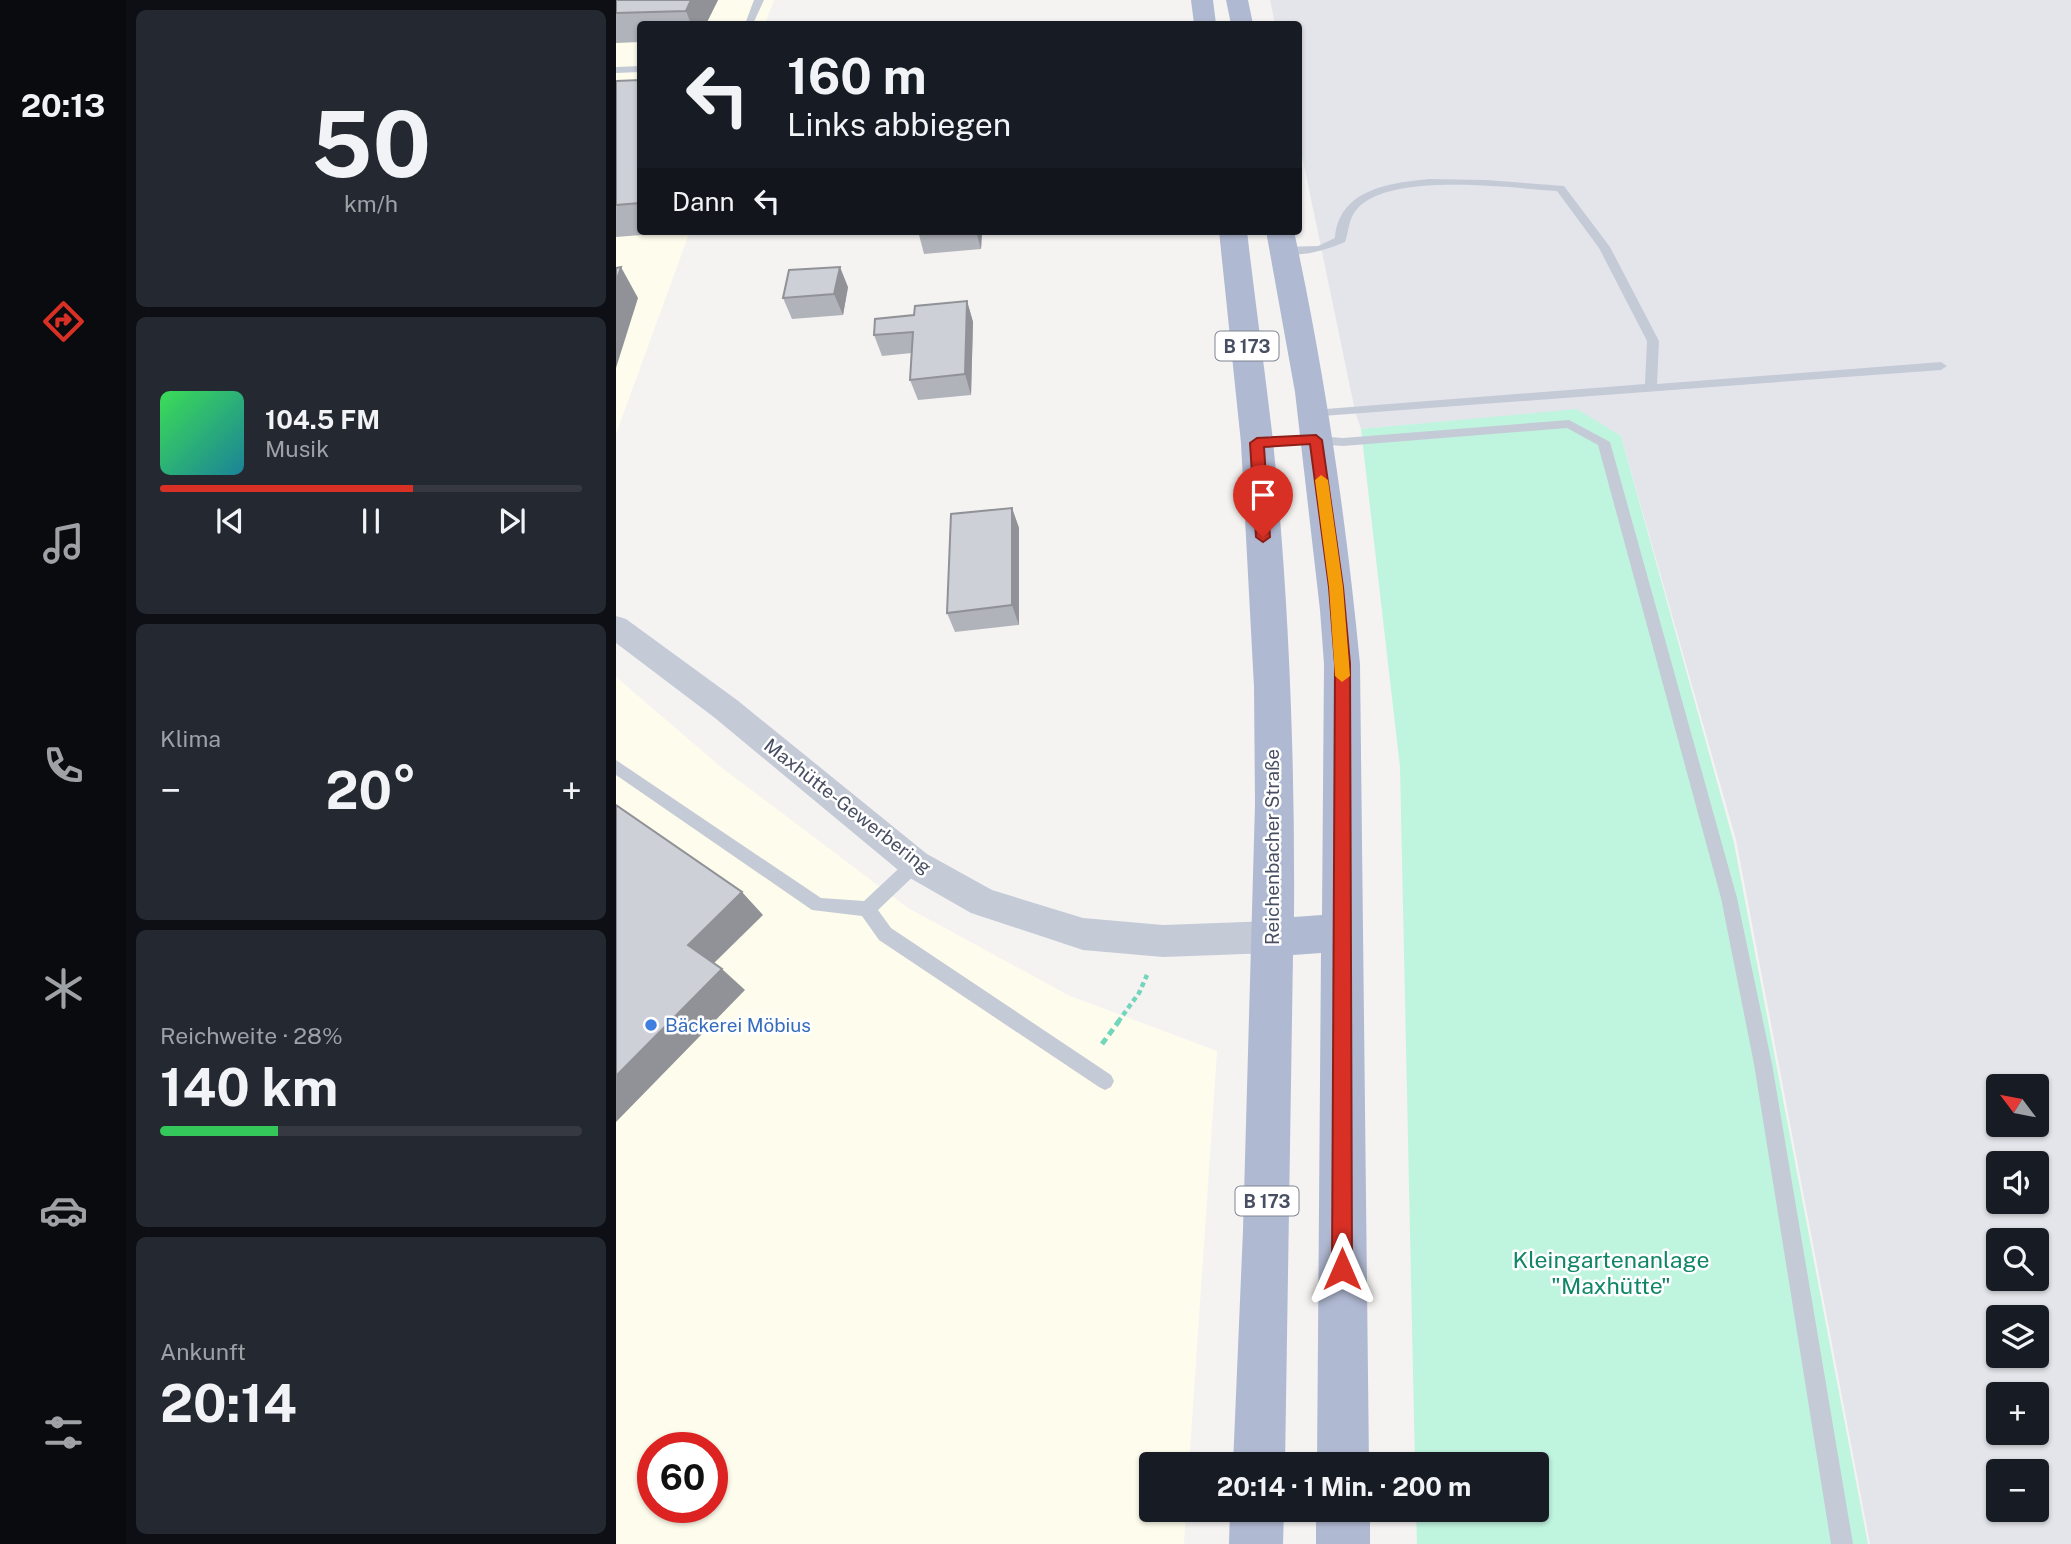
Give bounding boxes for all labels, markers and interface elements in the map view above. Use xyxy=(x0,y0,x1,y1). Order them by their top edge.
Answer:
text: 160 m xyxy=(787,47,927,105)
icon: left xyxy=(672,49,763,140)
text: 20:13 xyxy=(21,87,105,124)
text: 50 xyxy=(311,91,431,197)
text: Links abbiegen xyxy=(787,106,1011,143)
icon: left xyxy=(748,182,786,220)
text: Dann xyxy=(672,186,734,217)
text: km/h xyxy=(344,190,398,217)
icon: directions xyxy=(39,297,88,346)
road number: B 173 xyxy=(1216,332,1278,360)
text: 104.5 FM xyxy=(265,404,380,435)
text: Musik xyxy=(265,435,329,462)
pin xyxy=(1233,465,1293,537)
icon: arrive xyxy=(1244,476,1282,514)
icon: previous xyxy=(211,502,249,540)
icon: pause xyxy=(352,502,390,540)
icon: next xyxy=(493,502,531,540)
icon: music xyxy=(39,519,88,568)
text: Klima xyxy=(160,725,221,752)
street label: Maxhütte-Gewerbering xyxy=(760,734,936,878)
icon: phone xyxy=(39,741,88,790)
street label: Reichenbacher Straße xyxy=(1261,749,1283,945)
text: 20° xyxy=(325,760,417,821)
text: − xyxy=(160,768,181,813)
text: + xyxy=(561,768,582,813)
icon: climate xyxy=(39,964,88,1013)
place label: Bäckerei Möbius xyxy=(665,1014,811,1036)
marker: Bäckerei Möbius xyxy=(643,1017,659,1033)
text: Reichweite · 28% xyxy=(160,1022,343,1049)
text: 140 km xyxy=(160,1057,338,1118)
north arrow xyxy=(1986,1074,2049,1138)
map controls xyxy=(1986,1074,2049,1522)
button: sound xyxy=(1986,1151,2049,1214)
icon: car xyxy=(39,1186,88,1235)
road number: B 173 xyxy=(1236,1186,1298,1216)
button: search xyxy=(1986,1228,2049,1291)
position arrow xyxy=(1305,1232,1379,1306)
park label: Kleingartenanlage "Maxhütte" xyxy=(1513,1246,1710,1299)
button: layers xyxy=(1986,1305,2049,1368)
text: Ankunft xyxy=(160,1338,246,1365)
text: 20:14 xyxy=(160,1373,297,1434)
button: + xyxy=(1986,1382,2049,1445)
icon: filters xyxy=(39,1408,88,1457)
speed limit sign: 60 xyxy=(637,1432,728,1523)
button: − xyxy=(1986,1459,2049,1522)
text: 20:14 · 1 Min. · 200 m xyxy=(1217,1471,1471,1502)

